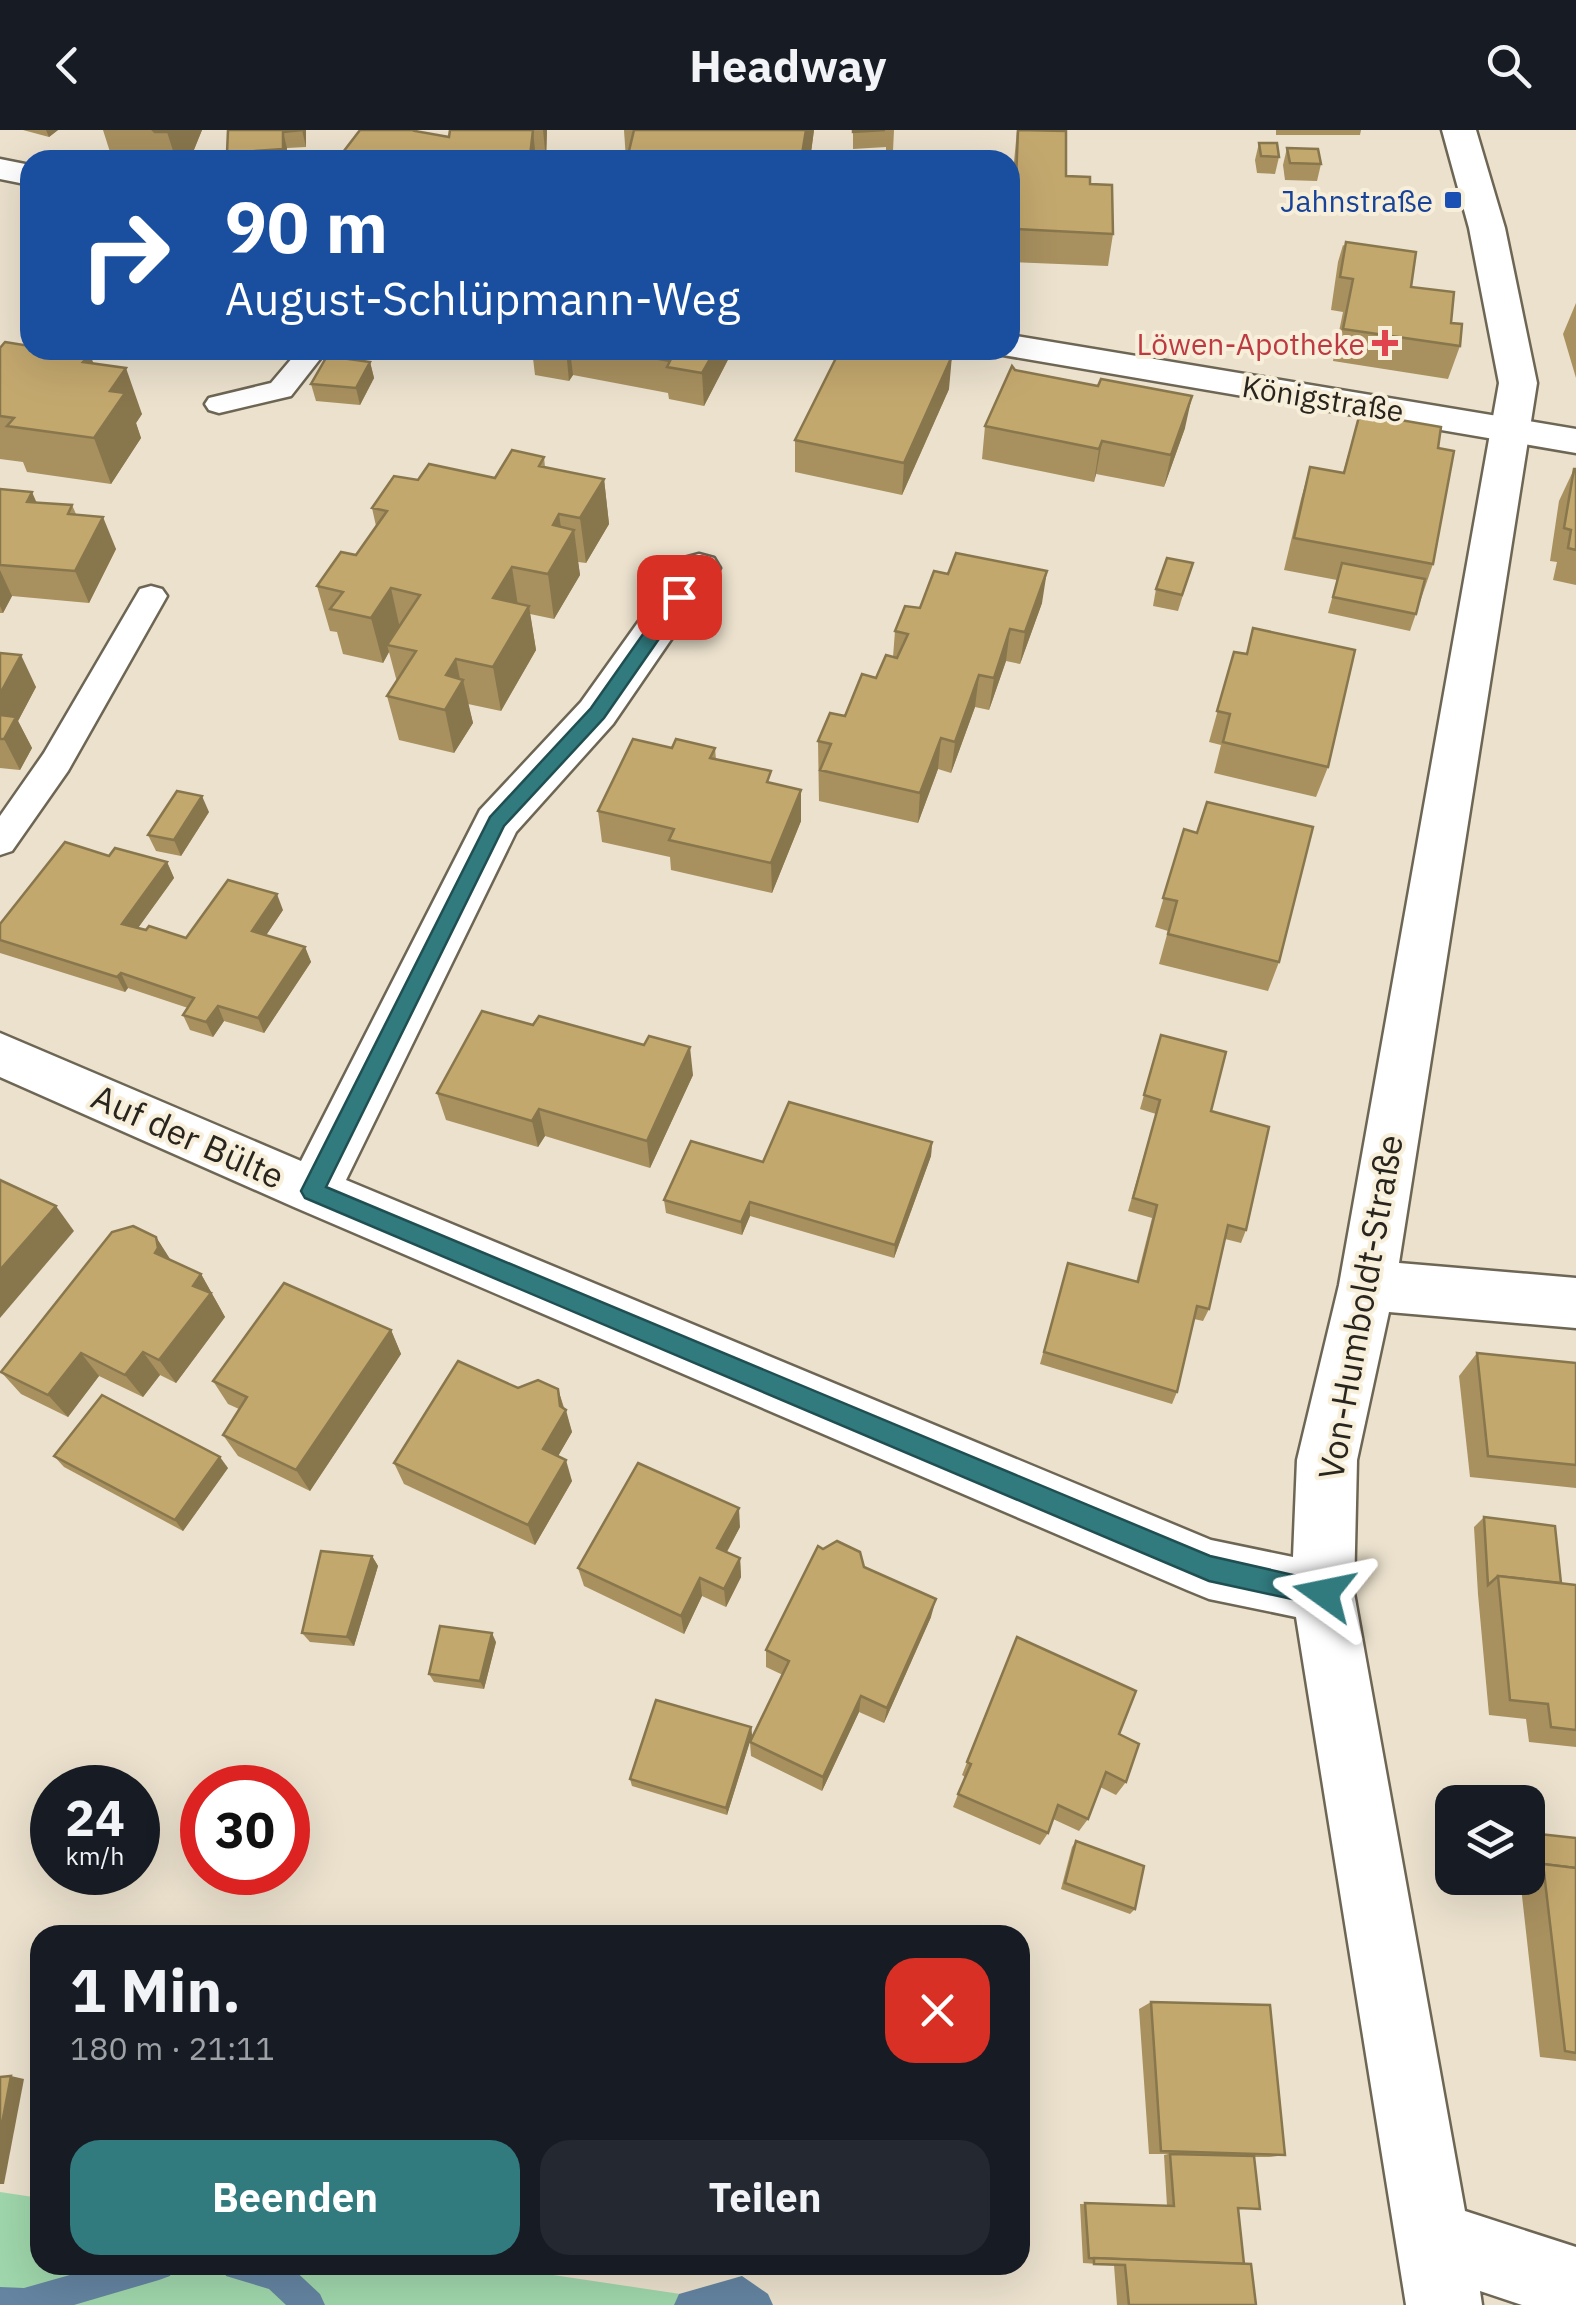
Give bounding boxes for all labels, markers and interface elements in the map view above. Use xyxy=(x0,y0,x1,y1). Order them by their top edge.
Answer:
text: Headway xyxy=(689,36,887,94)
icon: back xyxy=(40,38,95,93)
icon: search xyxy=(1481,38,1536,93)
text: 90 m xyxy=(225,181,388,272)
place label: Jahnstraße xyxy=(1280,181,1433,220)
marker: Jahnstraße xyxy=(1442,189,1464,211)
icon: right xyxy=(60,190,190,320)
text: August-Schlüpmann-Weg xyxy=(225,269,740,327)
place label: Löwen-Apotheke xyxy=(1137,324,1365,363)
marker: Löwen-Apotheke xyxy=(1374,332,1396,354)
street label: Königstraße xyxy=(1239,366,1407,430)
pin xyxy=(637,555,722,640)
icon: arrive xyxy=(652,570,707,625)
street label: Auf der Bülte xyxy=(85,1073,291,1199)
street label: Von-Humboldt-Straße xyxy=(1307,1131,1413,1483)
position arrow xyxy=(1272,1541,1376,1645)
speed limit sign: 30 xyxy=(180,1765,310,1895)
text: 24 xyxy=(65,1785,125,1850)
map controls xyxy=(1435,1785,1545,1895)
button: layers xyxy=(1435,1785,1545,1895)
text: km/h xyxy=(66,1839,124,1872)
text: 1 Min. xyxy=(70,1950,241,2029)
button: close xyxy=(885,1958,990,2063)
text: 180 m · 21:11 xyxy=(70,2027,275,2069)
button: Beenden xyxy=(70,2140,520,2255)
button: Teilen xyxy=(540,2140,990,2255)

